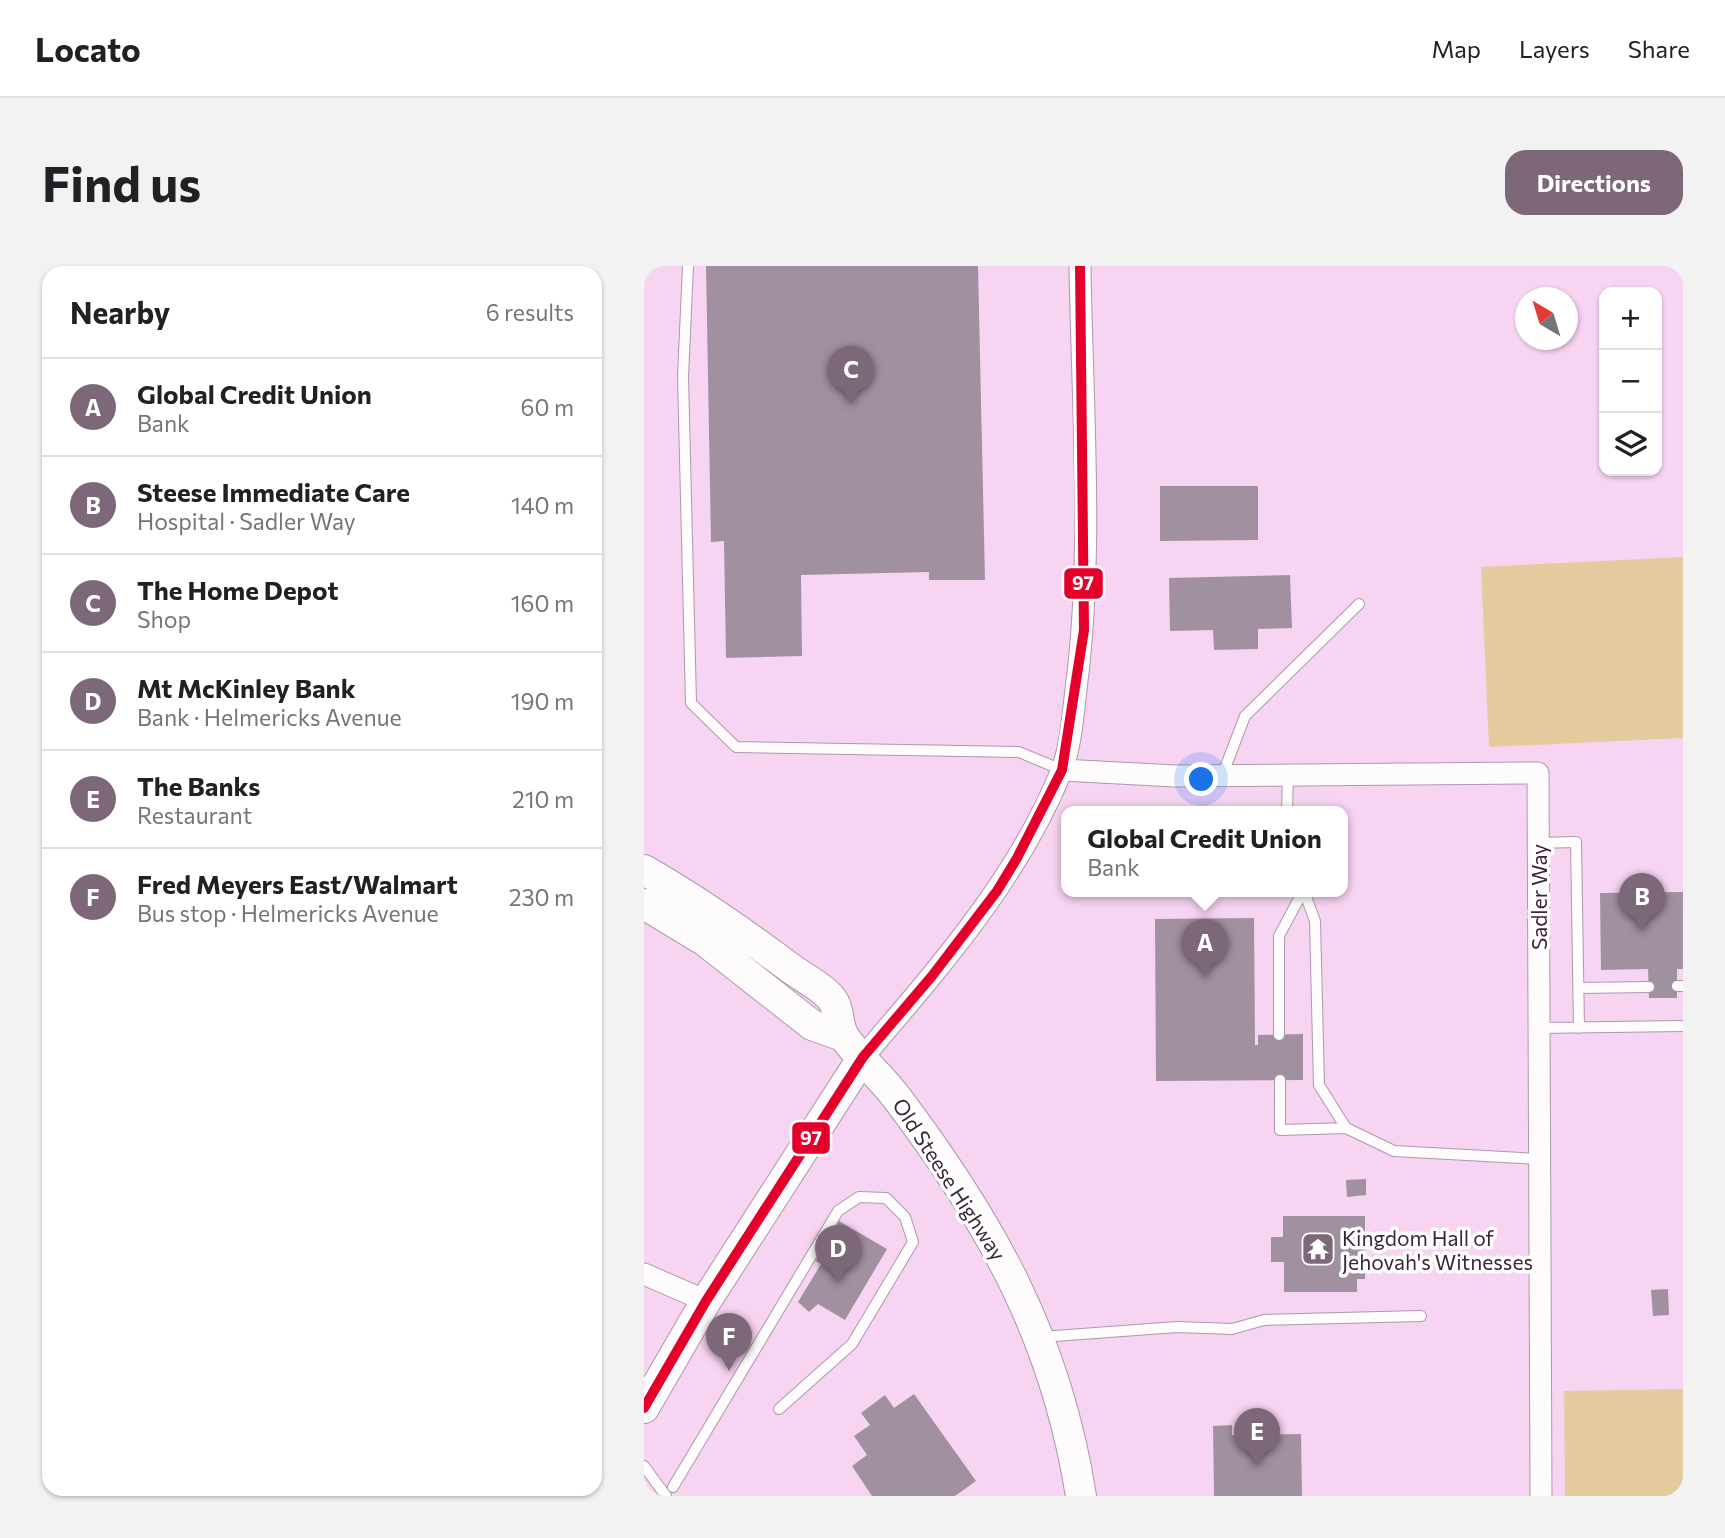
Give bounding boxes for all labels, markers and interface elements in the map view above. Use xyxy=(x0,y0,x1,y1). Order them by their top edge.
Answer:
text: Locato xyxy=(35,28,141,69)
text: Map xyxy=(1432,34,1481,63)
text: Layers xyxy=(1519,34,1590,63)
text: Share xyxy=(1628,34,1690,63)
button: Directions xyxy=(1505,150,1683,215)
text: Find us xyxy=(42,152,201,212)
north arrow xyxy=(1515,287,1578,350)
map controls xyxy=(1599,287,1662,476)
button: + xyxy=(1599,287,1662,350)
text: Nearby xyxy=(70,293,170,330)
text: 6 results xyxy=(486,298,574,326)
pin: C xyxy=(828,346,874,404)
button: − xyxy=(1599,350,1662,413)
text: Global Credit Union xyxy=(137,378,372,409)
text: A xyxy=(85,393,101,421)
text: 60 m xyxy=(521,393,574,421)
text: Bank xyxy=(137,409,190,437)
button: layers xyxy=(1599,413,1662,476)
text: Steese Immediate Care xyxy=(137,476,410,507)
text: B xyxy=(85,491,101,519)
text: 140 m xyxy=(511,491,574,519)
text: Hospital · Sadler Way xyxy=(137,507,356,535)
line badge: 97 xyxy=(1063,567,1104,600)
text: 97 xyxy=(1072,571,1094,594)
text: The Home Depot xyxy=(137,574,338,605)
text: C xyxy=(85,589,101,617)
text: 160 m xyxy=(511,589,574,617)
text: Shop xyxy=(137,605,191,633)
text: Mt McKinley Bank xyxy=(137,672,356,703)
text: D xyxy=(85,687,101,715)
text: 190 m xyxy=(511,687,574,715)
text: Bank · Helmericks Avenue xyxy=(137,703,402,731)
your location xyxy=(1184,762,1218,796)
text: The Banks xyxy=(137,770,260,801)
text: E xyxy=(86,785,100,813)
text: 210 m xyxy=(512,785,574,813)
text: Restaurant xyxy=(137,801,252,829)
popup xyxy=(1061,806,1348,897)
text: Global Credit Union xyxy=(1087,822,1322,853)
street label: Sadler Way xyxy=(1526,844,1551,950)
text: Bank xyxy=(1087,853,1140,881)
text: Fred Meyers East/Walmart xyxy=(137,868,458,899)
pin: B xyxy=(1619,873,1665,931)
text: F xyxy=(86,883,100,911)
text: 230 m xyxy=(509,883,574,911)
text: Bus stop · Helmericks Avenue xyxy=(137,899,439,927)
pin: A xyxy=(1182,919,1228,977)
street label: Old Steese Highway xyxy=(888,1093,1012,1265)
line badge: 97 xyxy=(791,1121,831,1155)
text: 97 xyxy=(800,1126,822,1149)
pin: D xyxy=(815,1225,861,1283)
place label: Kingdom Hall of Jehovah's Witnesses xyxy=(1342,1225,1533,1274)
temple icon: Kingdom Hall of Jehovah's Witnesses xyxy=(1299,1230,1337,1268)
pin: F xyxy=(706,1313,752,1371)
pin: E xyxy=(1234,1408,1280,1466)

